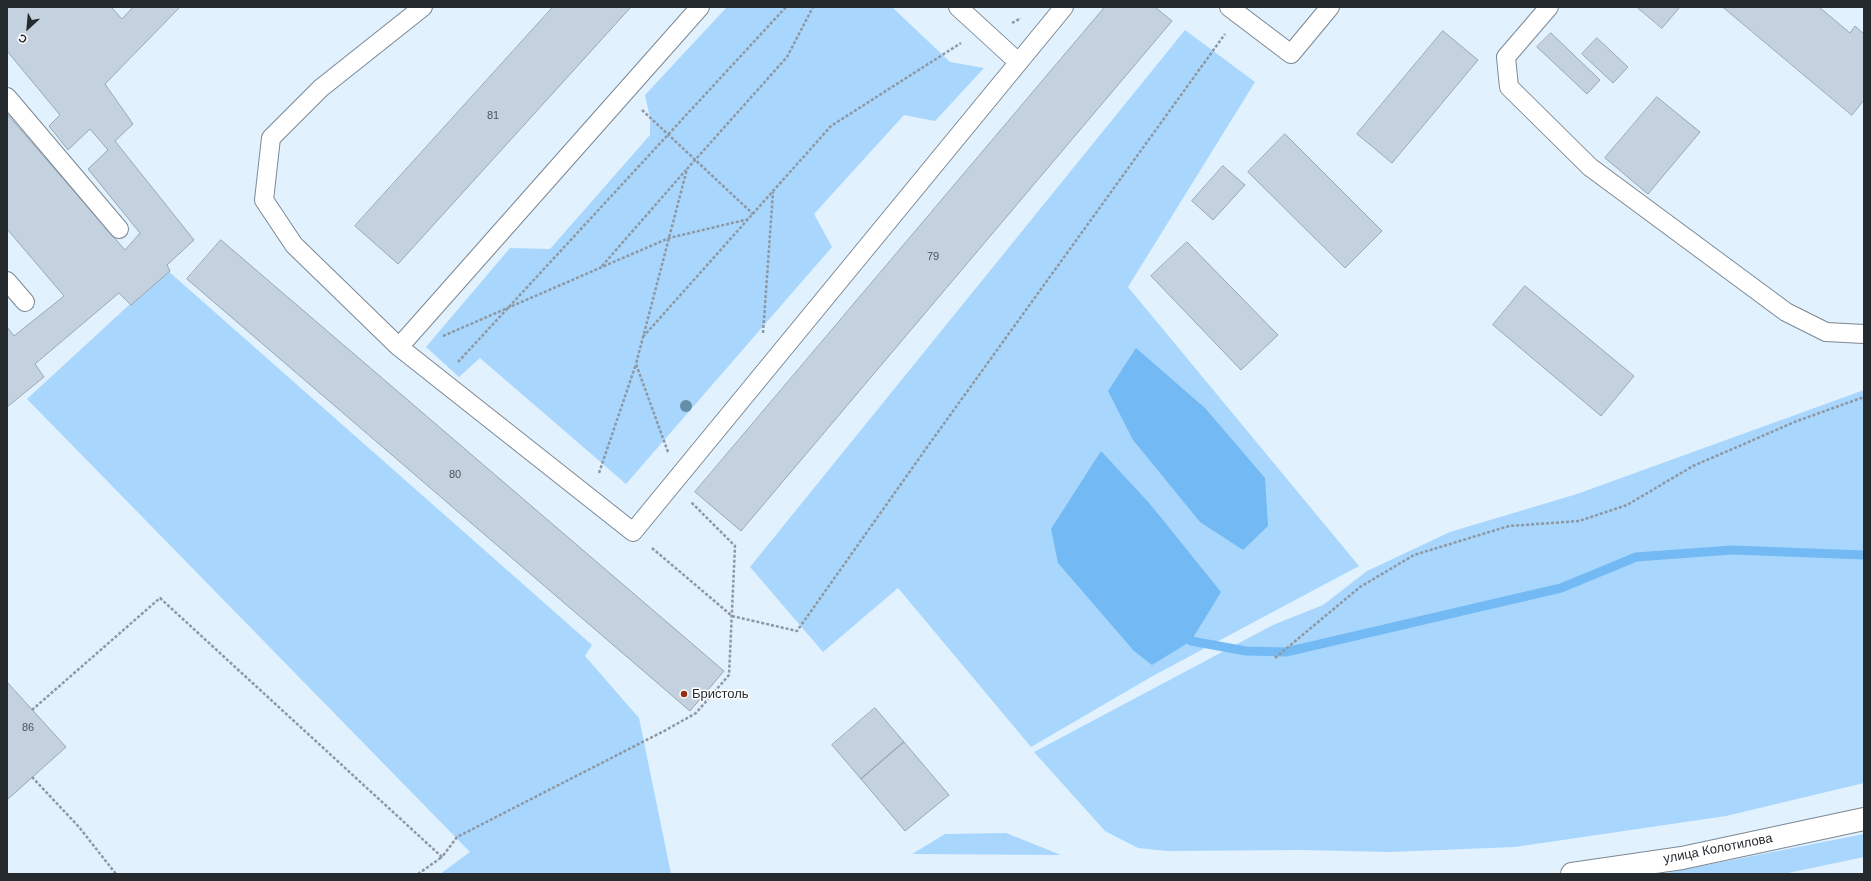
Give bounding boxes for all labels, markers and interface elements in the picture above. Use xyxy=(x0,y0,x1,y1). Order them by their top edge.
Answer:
north arrow xyxy=(8,8,48,48)
text: С xyxy=(17,32,29,46)
house number: 81 xyxy=(487,109,499,123)
house number: 79 xyxy=(927,250,939,264)
house number: 80 xyxy=(449,468,461,482)
place label: Бристоль xyxy=(692,686,749,702)
marker: Бристоль xyxy=(679,689,689,699)
house number: 86 xyxy=(22,721,34,735)
street label: улица Колотилова xyxy=(1662,831,1774,867)

